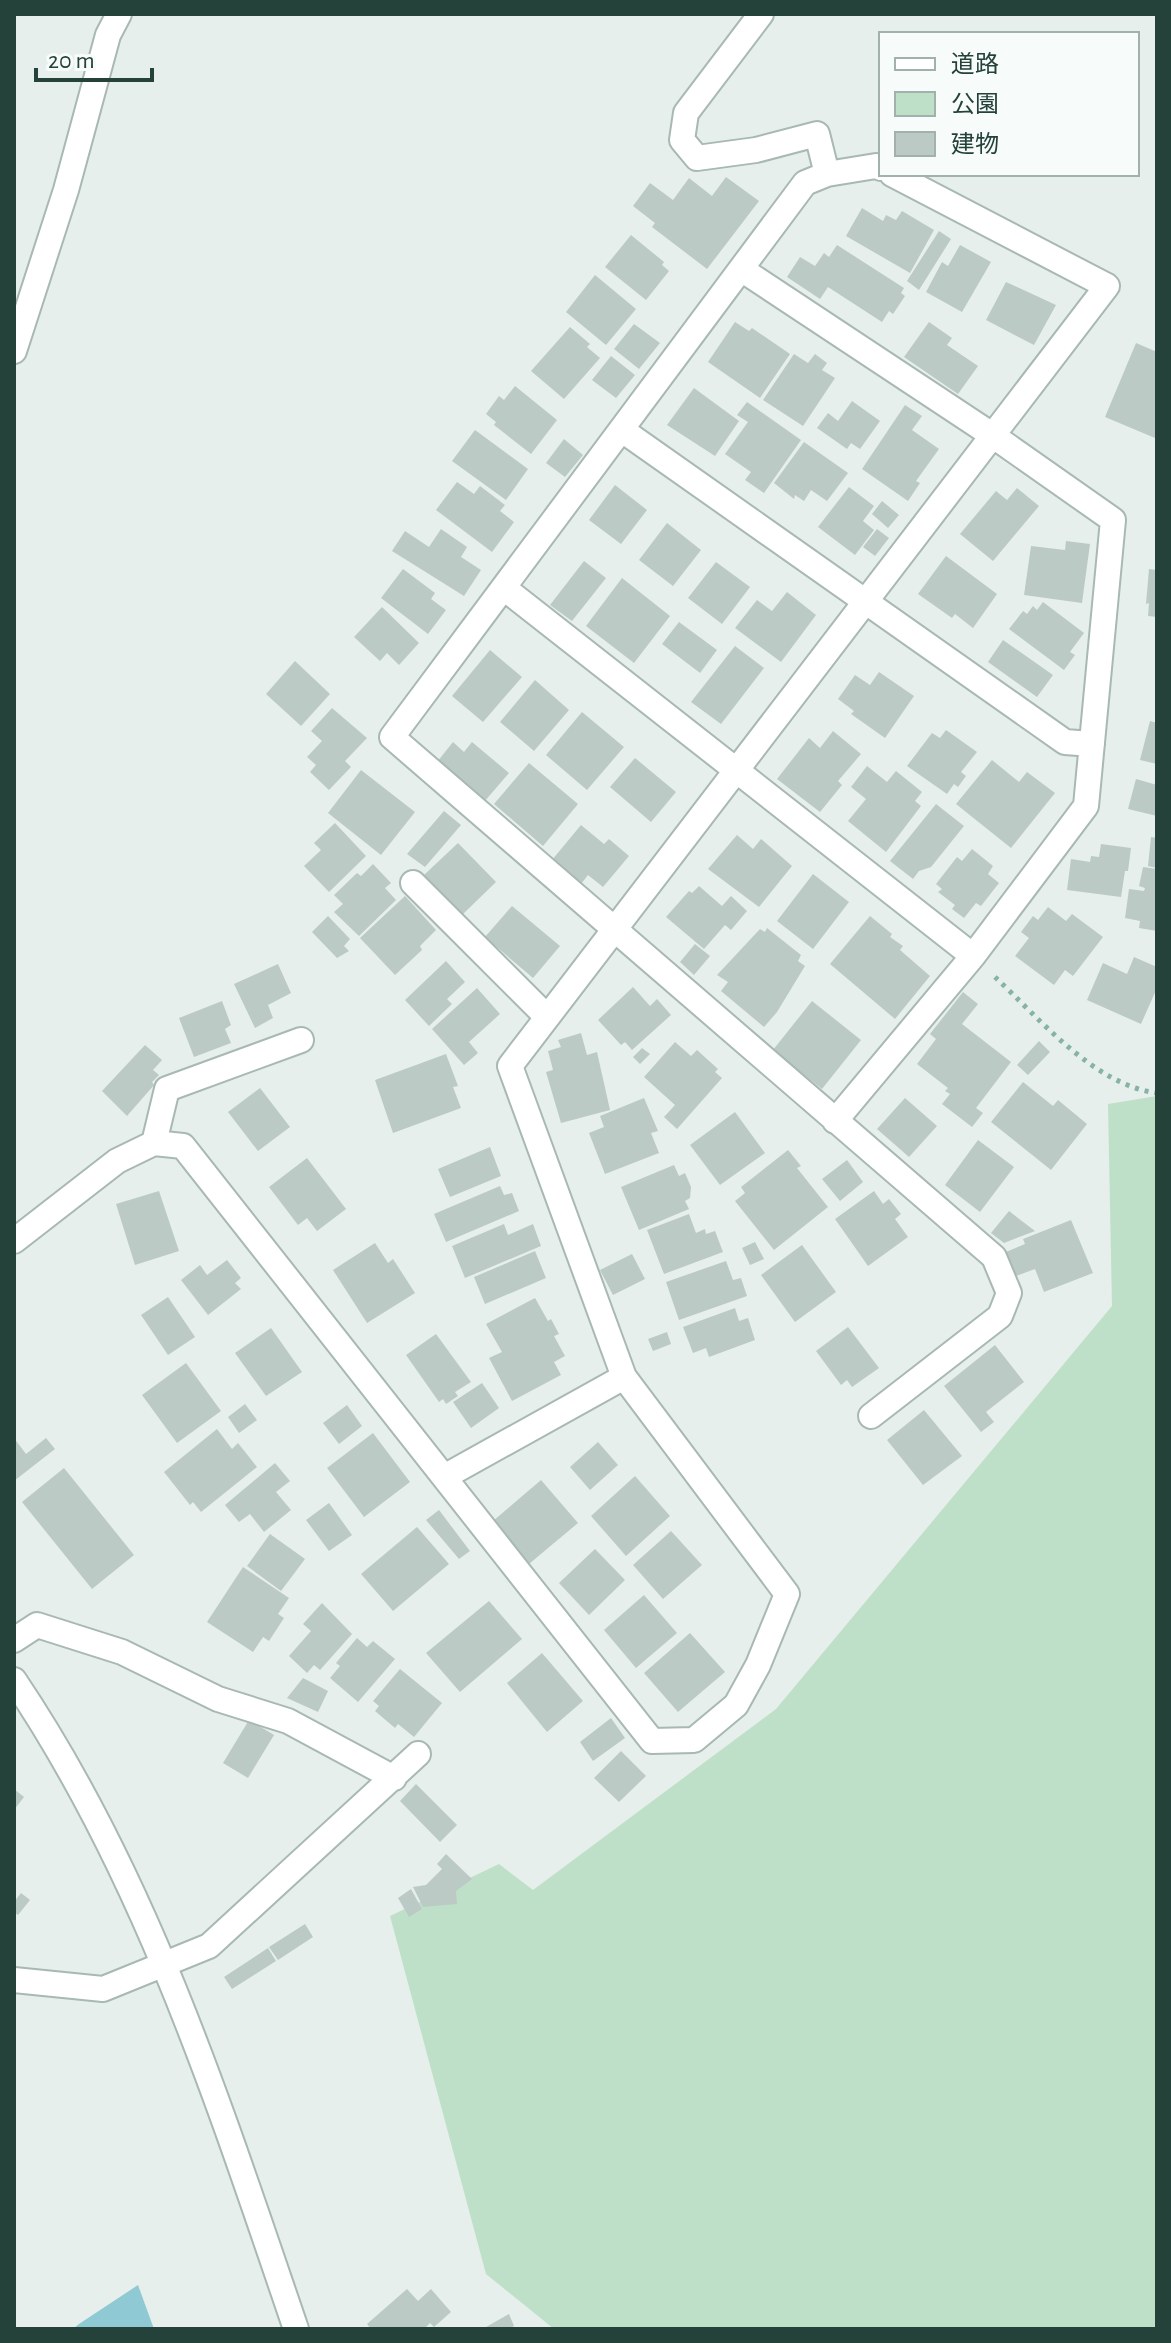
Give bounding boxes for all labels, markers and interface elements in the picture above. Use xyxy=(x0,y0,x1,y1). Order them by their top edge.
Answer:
scale bar xyxy=(36,32,152,82)
legend xyxy=(879,32,1139,176)
text: 20 m xyxy=(48,49,95,73)
text: 道路 xyxy=(951,51,999,77)
text: 公園 xyxy=(951,92,999,117)
text: 建物 xyxy=(951,132,999,157)

